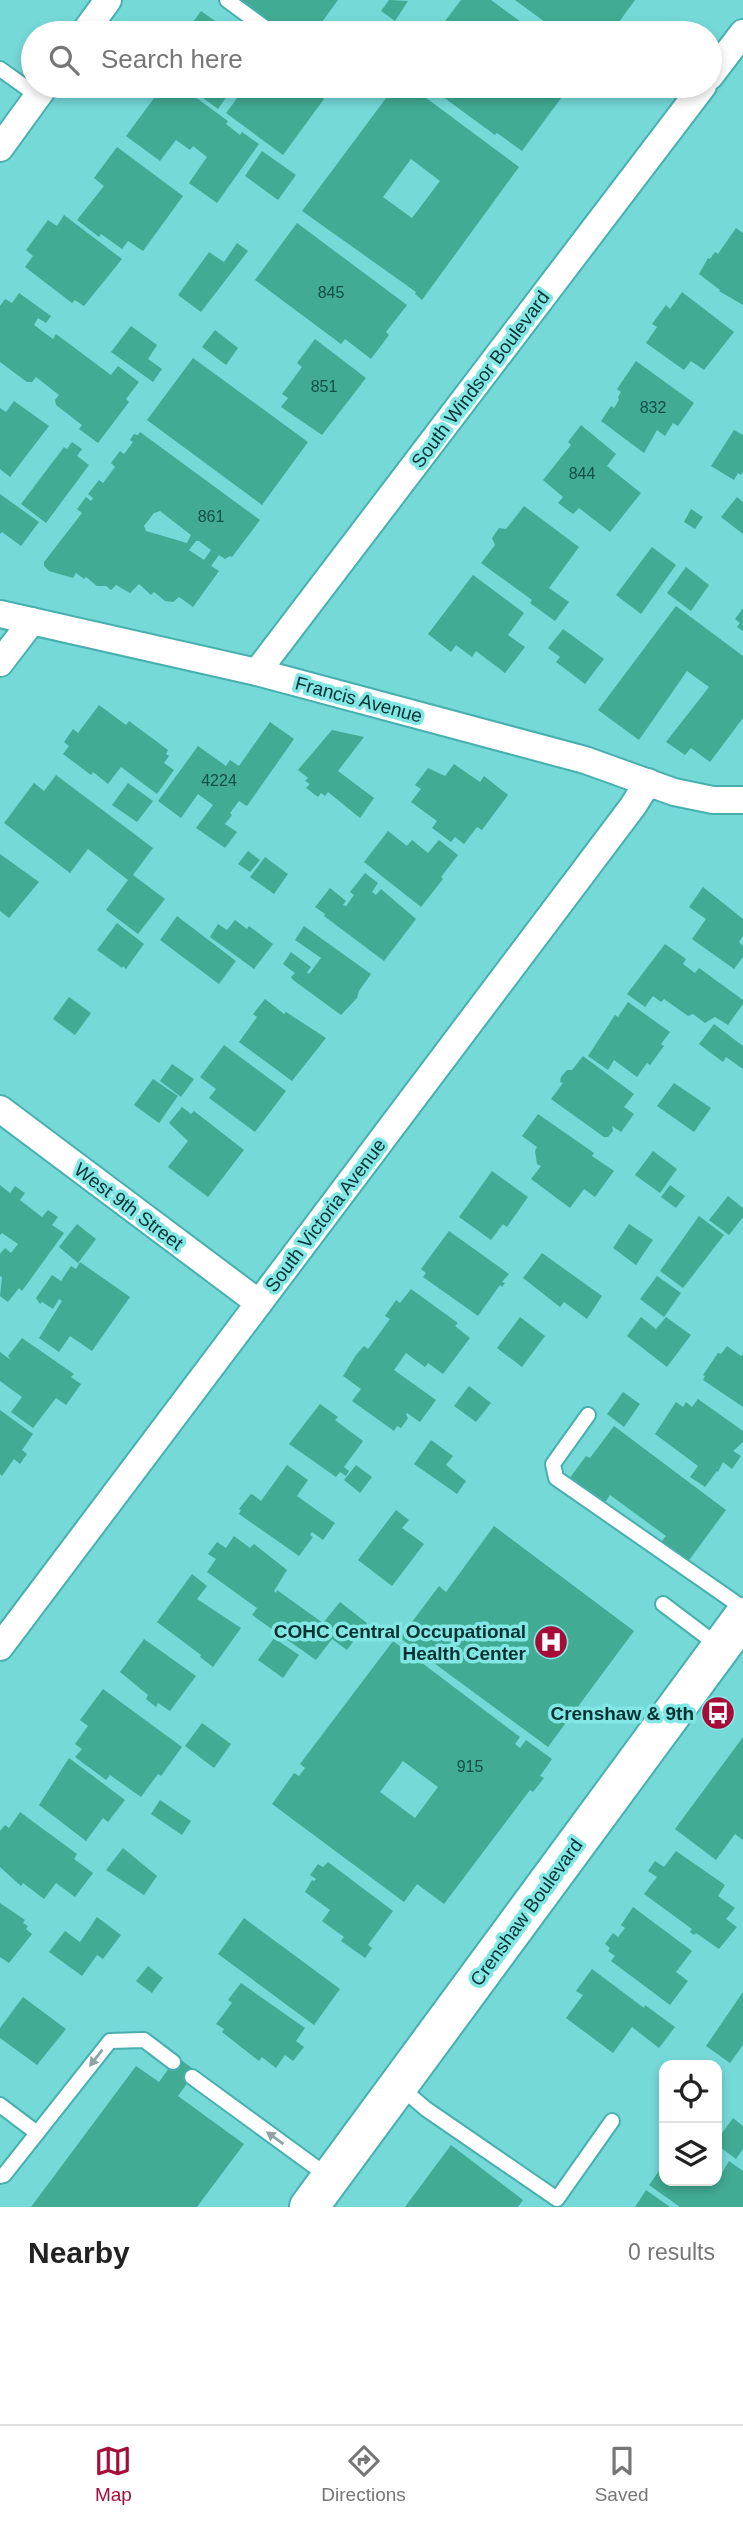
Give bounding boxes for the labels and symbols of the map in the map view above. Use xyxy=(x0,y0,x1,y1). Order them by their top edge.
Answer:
house number: 845 xyxy=(318,284,344,301)
street label: South Windsor Boulevard xyxy=(407,287,554,472)
house number: 851 xyxy=(311,378,337,395)
house number: 832 xyxy=(640,399,666,416)
house number: 844 xyxy=(569,465,595,482)
house number: 861 xyxy=(198,508,224,525)
street label: Francis Avenue xyxy=(293,672,425,727)
house number: 4224 xyxy=(201,772,237,789)
street label: South Victoria Avenue xyxy=(261,1135,390,1296)
street label: West 9th Street xyxy=(70,1159,188,1255)
place label: COHC Central Occupational Health Center xyxy=(274,1621,527,1664)
hospital icon: COHC Central Occupational Health Center xyxy=(532,1623,570,1661)
bus stop icon: Crenshaw & 9th xyxy=(699,1694,737,1732)
place label: Crenshaw & 9th xyxy=(550,1703,694,1724)
house number: 915 xyxy=(457,1758,483,1775)
street label: Crenshaw Boulevard xyxy=(466,1835,587,1990)
one-way arrow xyxy=(89,2050,104,2067)
one-way arrow xyxy=(266,2131,284,2145)

